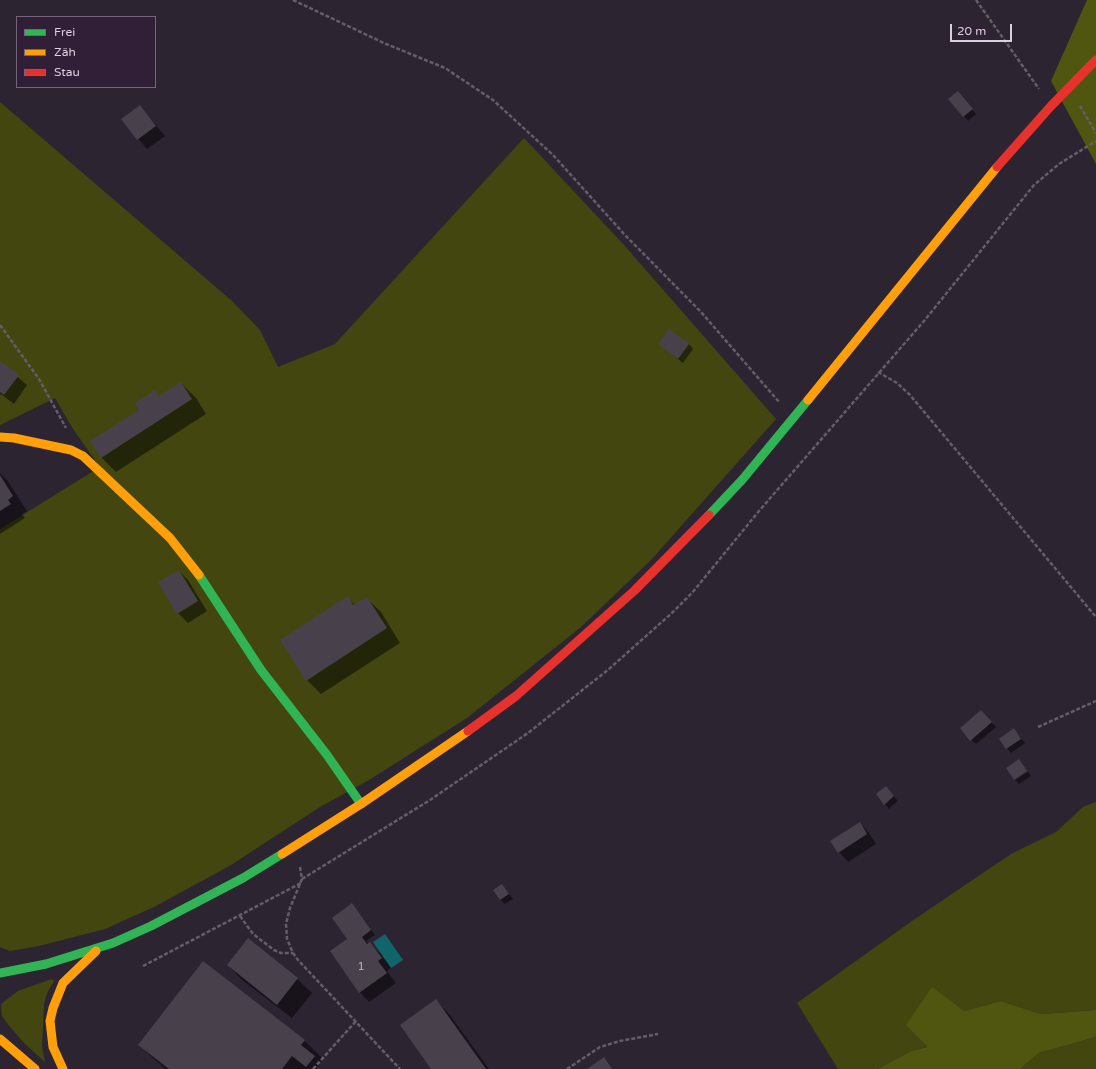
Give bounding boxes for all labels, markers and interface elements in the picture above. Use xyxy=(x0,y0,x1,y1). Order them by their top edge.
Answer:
legend xyxy=(16,16,156,88)
scale bar xyxy=(952,16,1014,42)
text: 20 m xyxy=(957,24,986,38)
text: Frei xyxy=(54,25,75,39)
text: Zäh xyxy=(54,45,76,59)
text: Stau xyxy=(54,65,80,79)
house number: 1 xyxy=(357,960,365,974)

